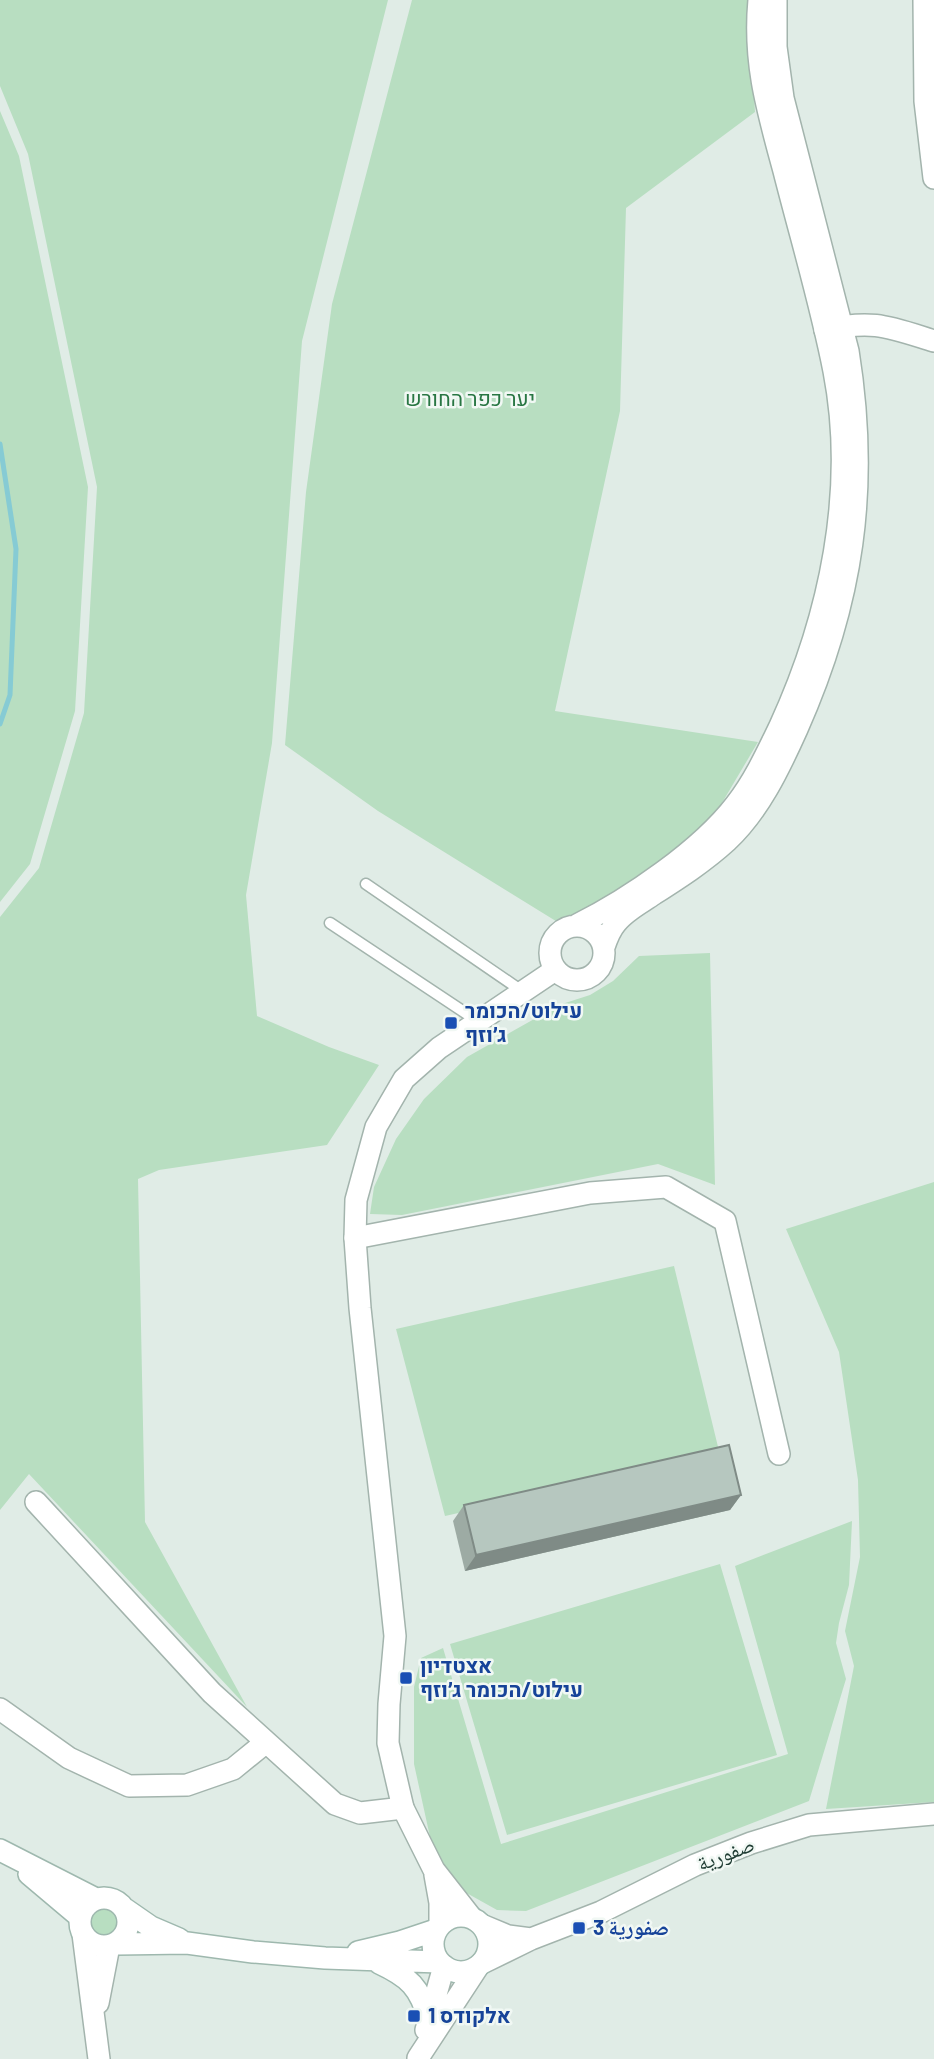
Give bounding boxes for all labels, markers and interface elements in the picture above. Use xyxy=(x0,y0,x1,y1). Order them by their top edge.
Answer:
park label: יער כפר החורש xyxy=(405,385,535,410)
place label: עילוט/הכומר ג׳וזף xyxy=(465,997,582,1046)
marker: עילוט/הכומר ג׳וזף xyxy=(443,1015,459,1031)
place label: אצטדיון עילוט/הכומר ג׳וזף xyxy=(420,1652,583,1701)
marker: אצטדיון עילוט/הכומר ג׳וזף xyxy=(398,1670,414,1686)
street label: صفورية xyxy=(693,1830,758,1875)
place label: صفورية 3 xyxy=(593,1914,669,1940)
marker: صفورية 3 xyxy=(571,1920,587,1936)
place label: אלקודס 1 xyxy=(428,2002,511,2027)
marker: אלקודס 1 xyxy=(406,2008,422,2024)

